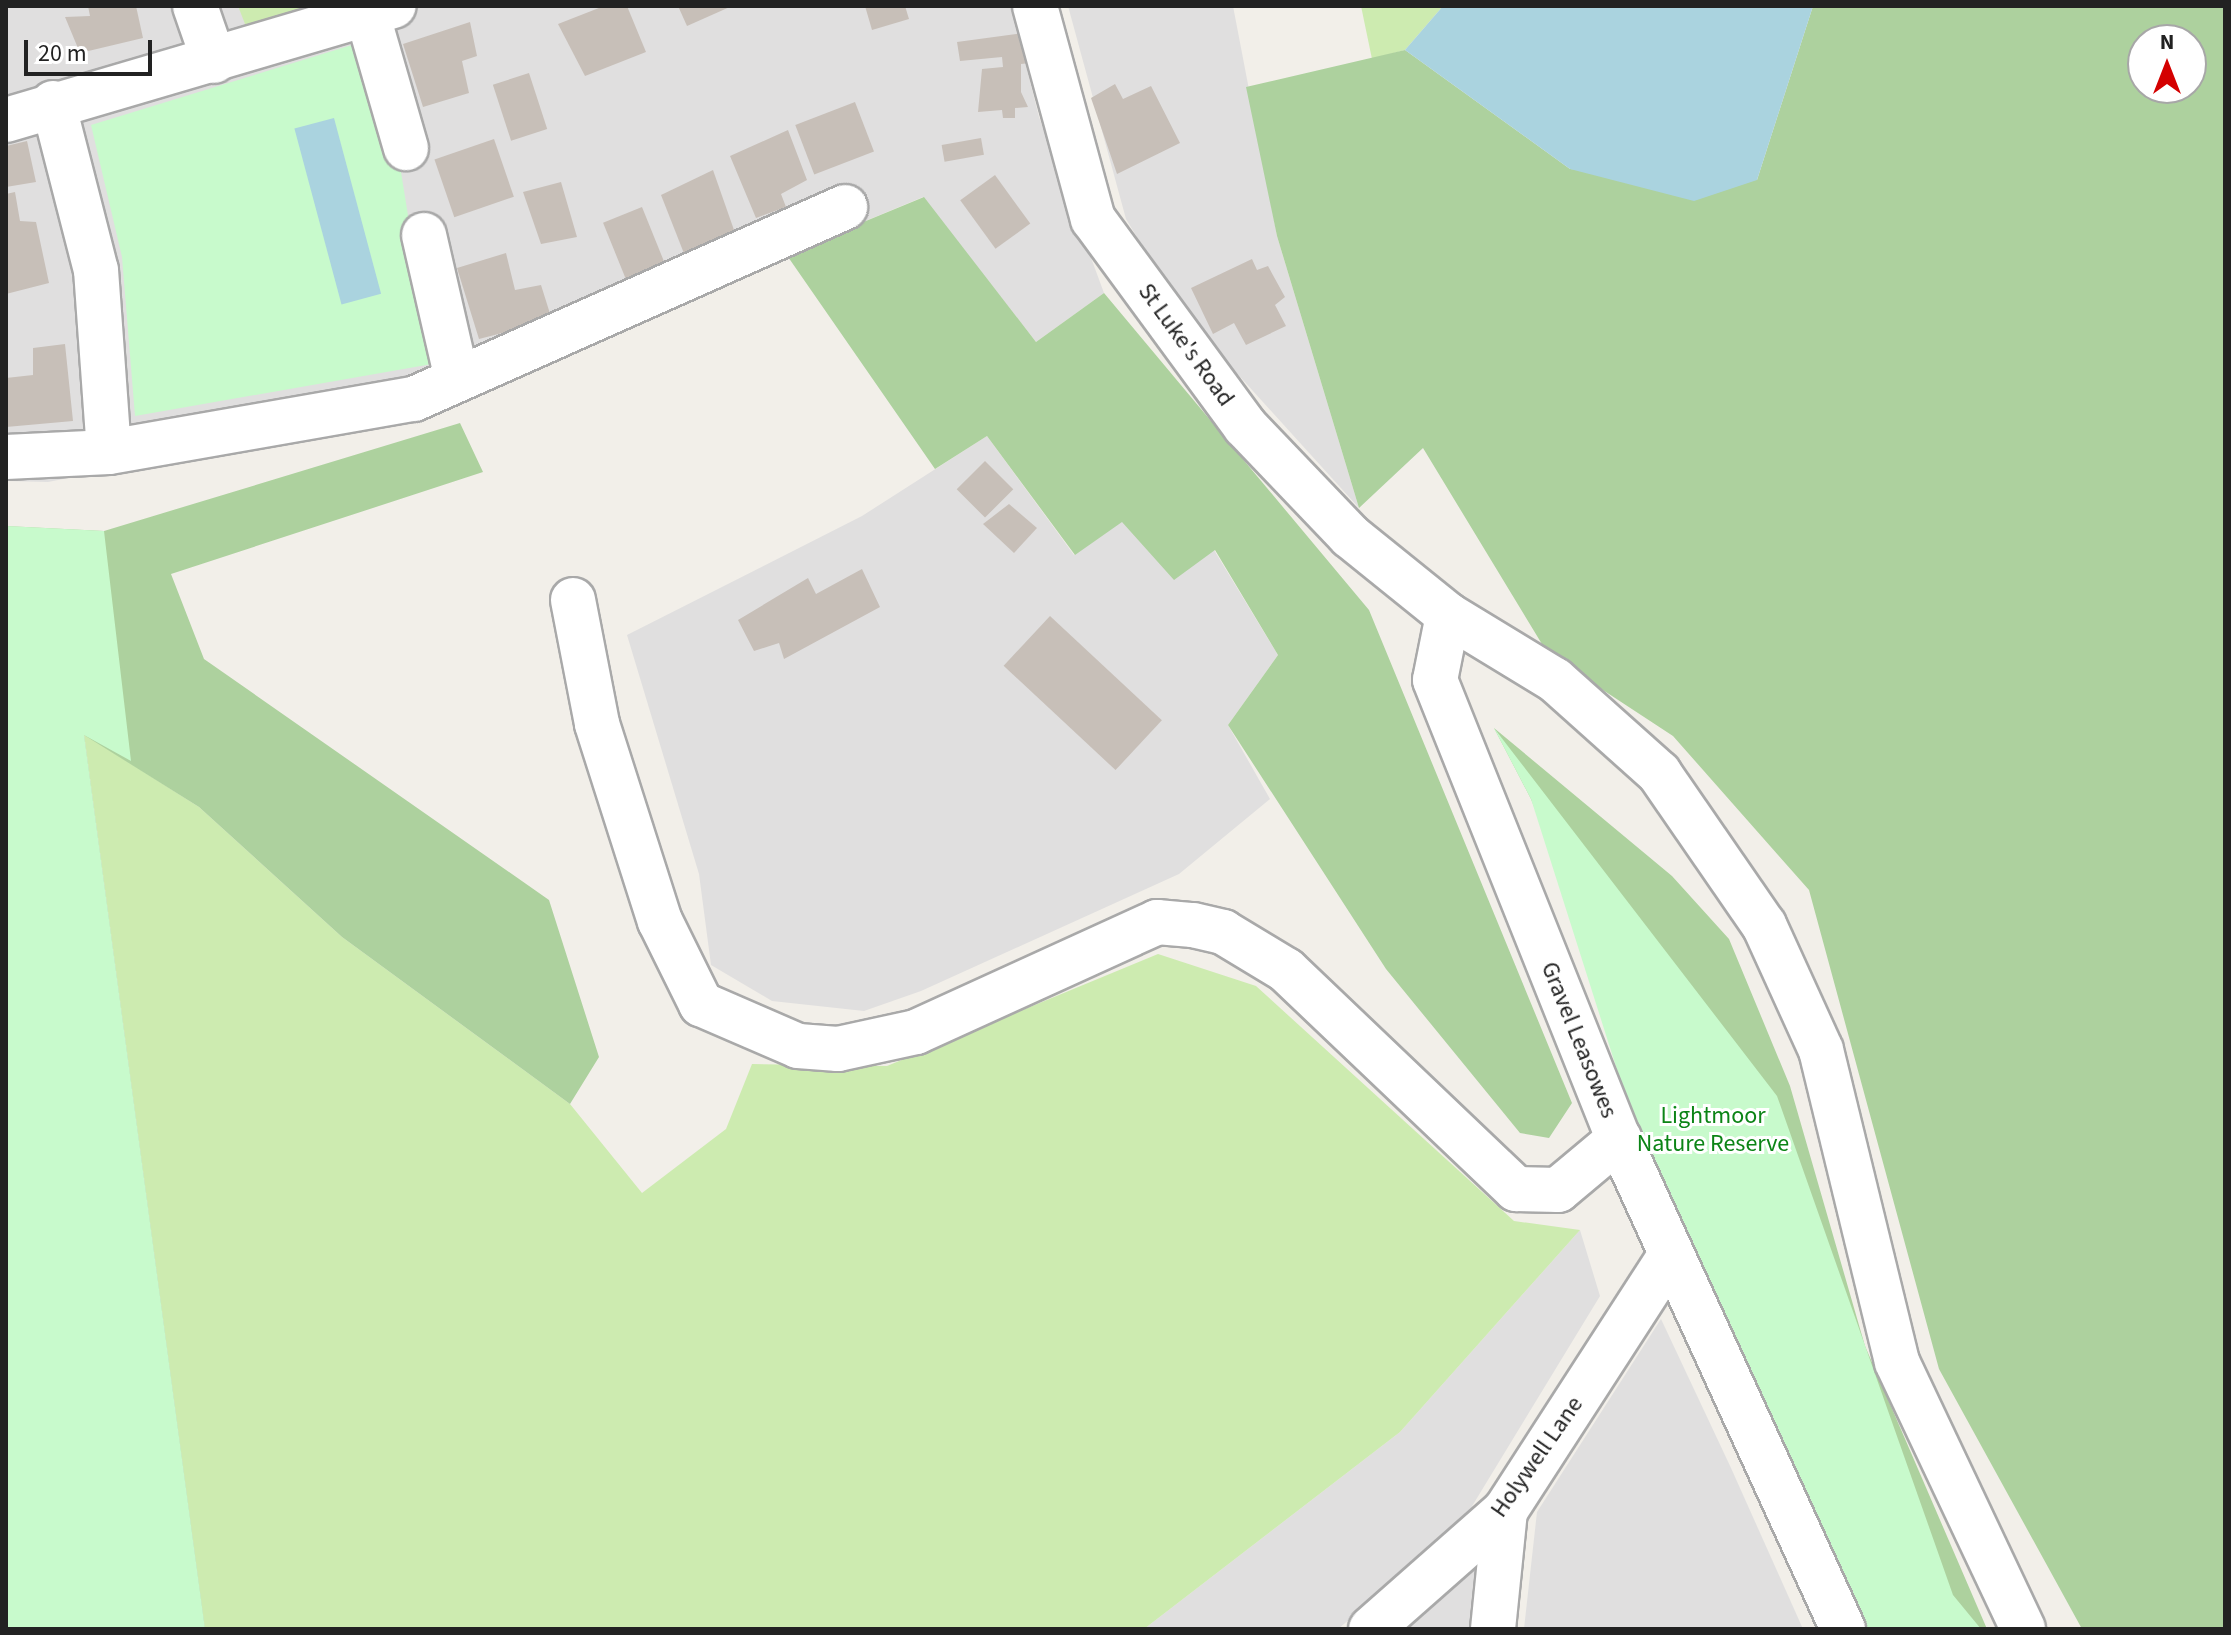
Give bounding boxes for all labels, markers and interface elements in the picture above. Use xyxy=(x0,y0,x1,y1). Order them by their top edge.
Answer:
scale bar xyxy=(28,24,156,74)
north arrow xyxy=(2127,24,2207,104)
text: N xyxy=(2160,26,2174,58)
text: 20 m xyxy=(38,36,87,71)
street label: St Luke's Road xyxy=(1132,278,1240,412)
street label: Gravel Leasowes xyxy=(1535,958,1623,1122)
park label: Lightmoor Nature Reserve xyxy=(1637,1102,1789,1158)
street label: Holywell Lane xyxy=(1485,1391,1589,1523)

